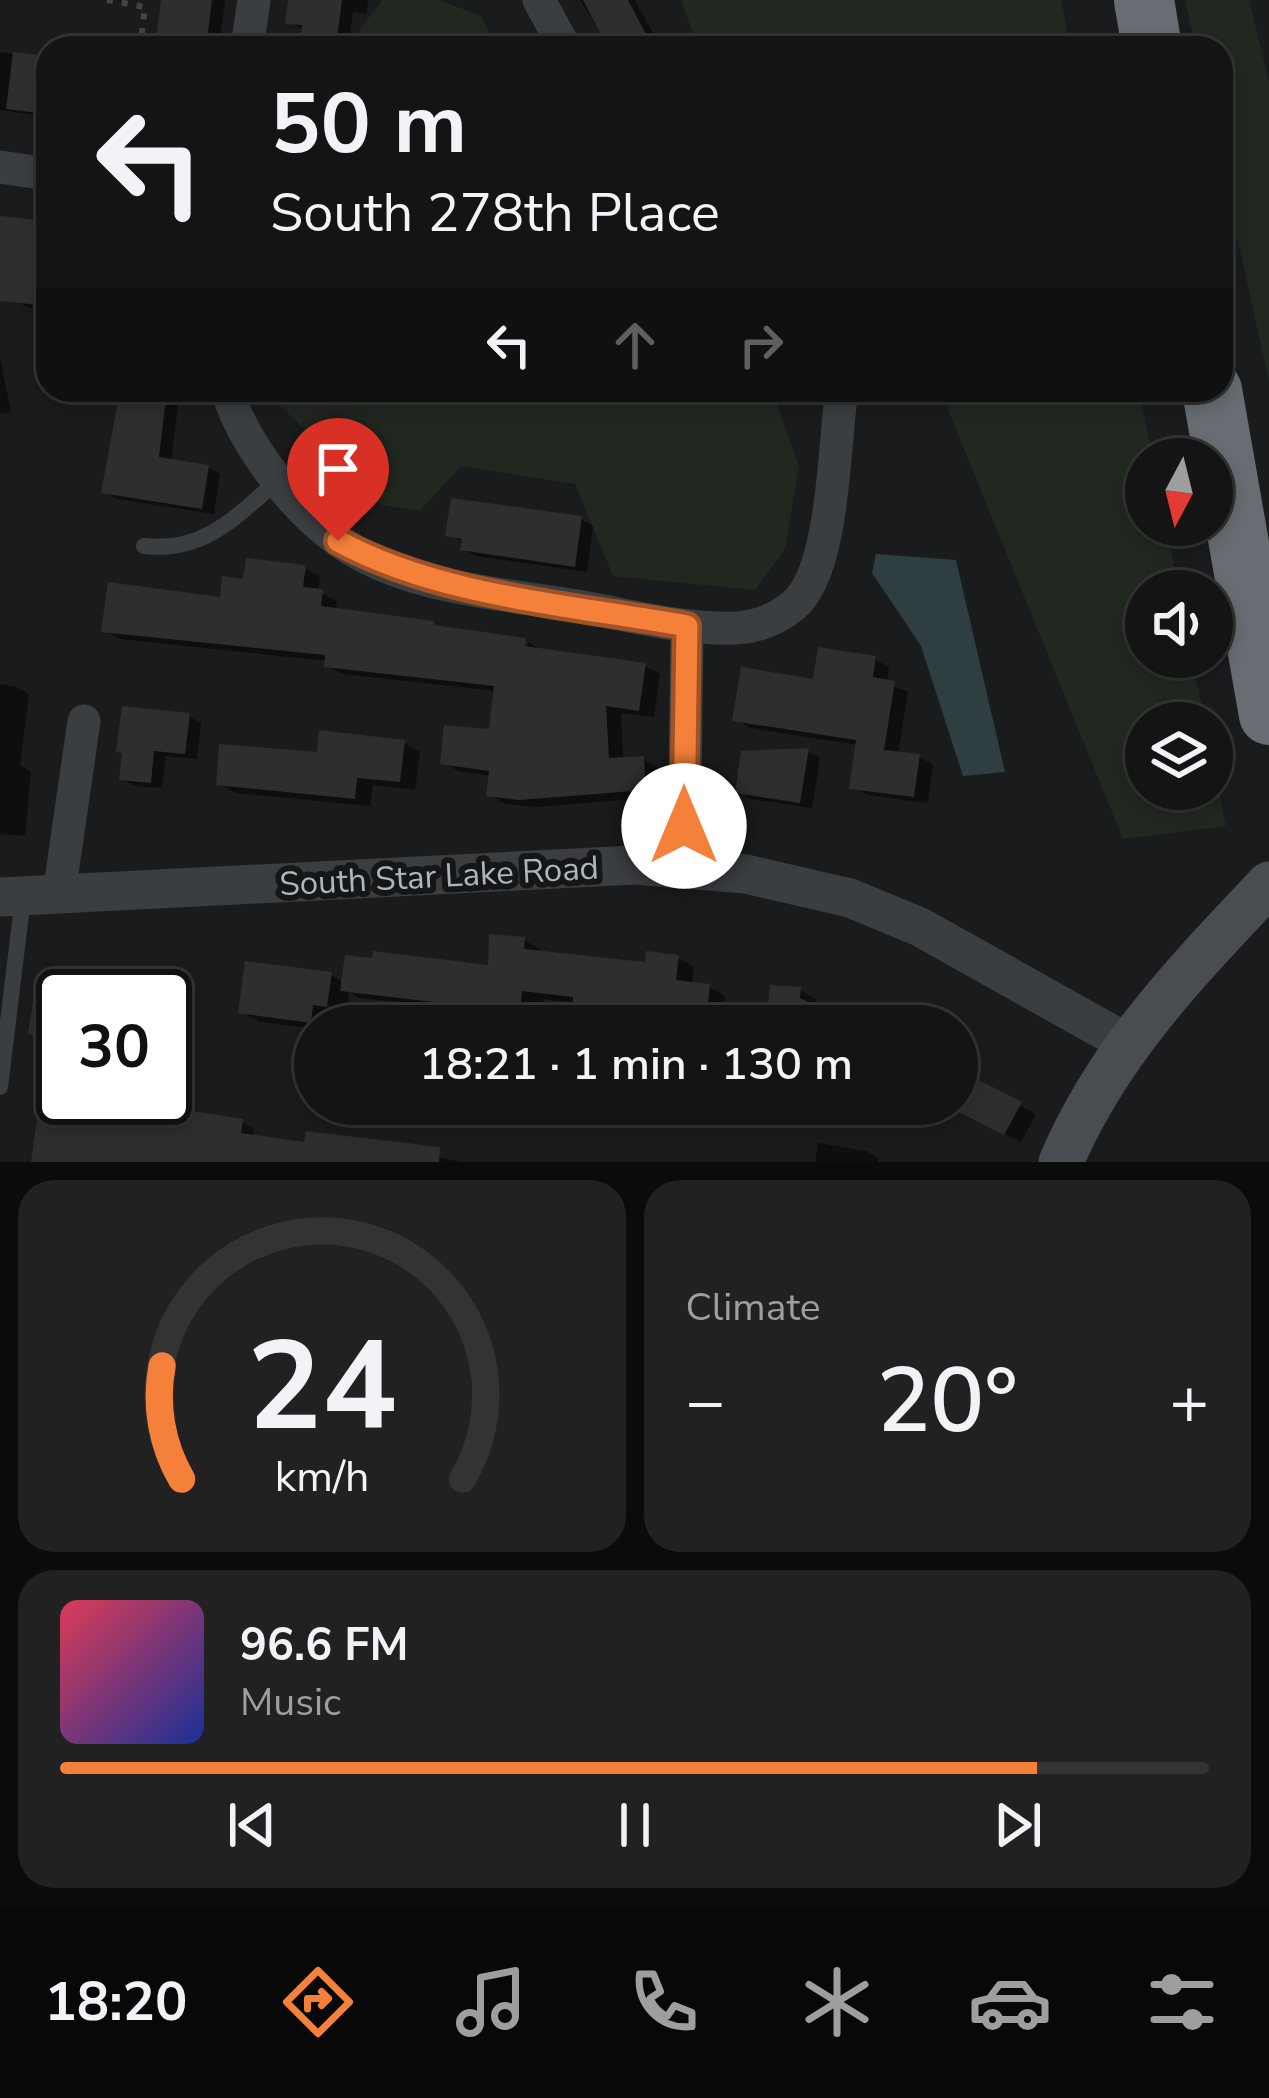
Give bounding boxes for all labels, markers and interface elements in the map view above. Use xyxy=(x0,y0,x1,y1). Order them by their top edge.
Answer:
text: 50 m xyxy=(270,67,467,182)
icon: left xyxy=(72,84,228,240)
text: South 278th Place xyxy=(270,176,720,250)
icon: left xyxy=(476,312,542,378)
icon: ahead xyxy=(602,312,668,378)
icon: right xyxy=(728,312,794,378)
pin xyxy=(287,418,389,541)
icon: arrive xyxy=(305,436,371,502)
north arrow xyxy=(1125,438,1233,546)
map controls xyxy=(1125,438,1233,810)
button: sound xyxy=(1125,570,1233,678)
button: layers xyxy=(1125,702,1233,810)
position arrow xyxy=(621,763,747,889)
street label: South Star Lake Road xyxy=(278,846,600,907)
speed limit sign: 30 xyxy=(36,969,192,1125)
text: 18:21 · 1 min · 130 m xyxy=(419,1034,853,1095)
text: Climate xyxy=(686,1281,821,1334)
text: 24 xyxy=(247,1302,397,1472)
text: 20° xyxy=(876,1340,1018,1463)
text: − xyxy=(686,1357,725,1447)
text: + xyxy=(1169,1357,1209,1447)
text: km/h xyxy=(274,1448,369,1506)
text: 96.6 FM xyxy=(240,1615,409,1676)
text: Music xyxy=(240,1676,341,1729)
icon: previous xyxy=(219,1792,285,1858)
icon: pause xyxy=(602,1792,668,1858)
icon: next xyxy=(985,1792,1051,1858)
icon: directions xyxy=(276,1960,360,2044)
icon: music xyxy=(449,1960,533,2044)
icon: phone xyxy=(622,1960,706,2044)
icon: climate xyxy=(795,1960,879,2044)
icon: car xyxy=(968,1960,1052,2044)
icon: filters xyxy=(1140,1960,1224,2044)
text: 18:20 xyxy=(44,1965,187,2039)

